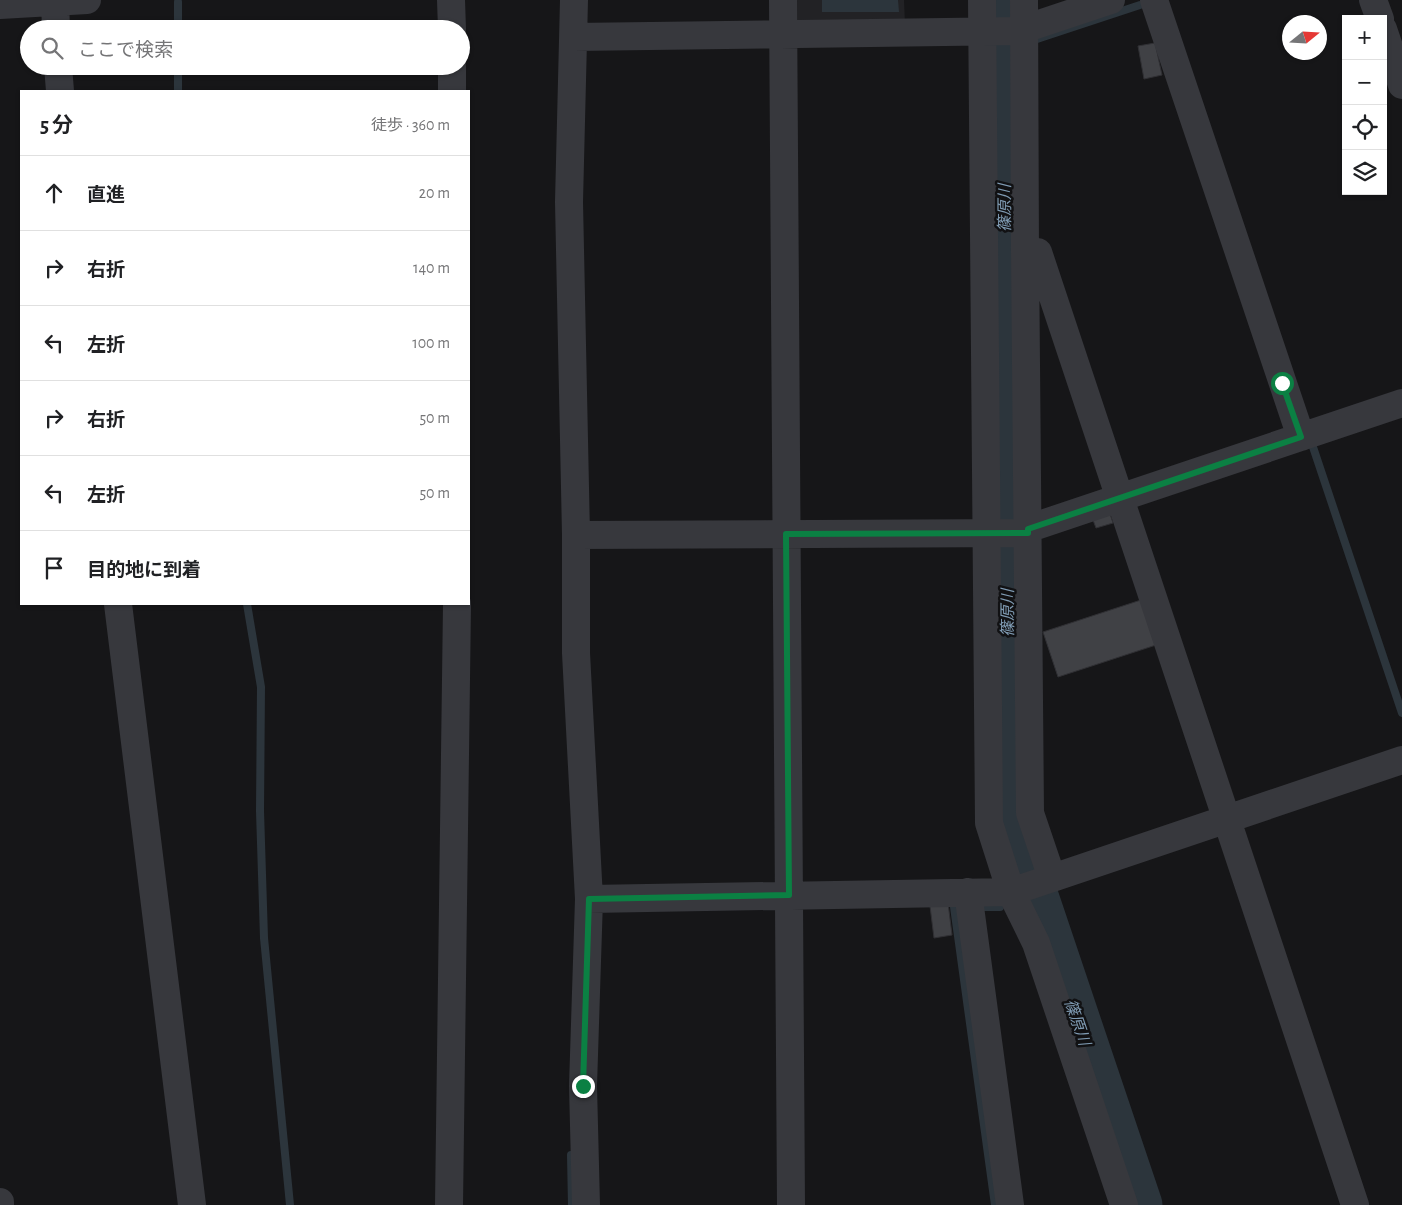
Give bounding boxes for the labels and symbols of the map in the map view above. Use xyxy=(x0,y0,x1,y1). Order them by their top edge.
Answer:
north arrow xyxy=(1282,15,1327,60)
water label: 篠原川 xyxy=(996,182,1013,232)
route start xyxy=(1271,372,1294,395)
water label: 篠原川 xyxy=(999,587,1016,637)
water label: 篠原川 xyxy=(1062,997,1094,1050)
route end xyxy=(572,1075,595,1098)

